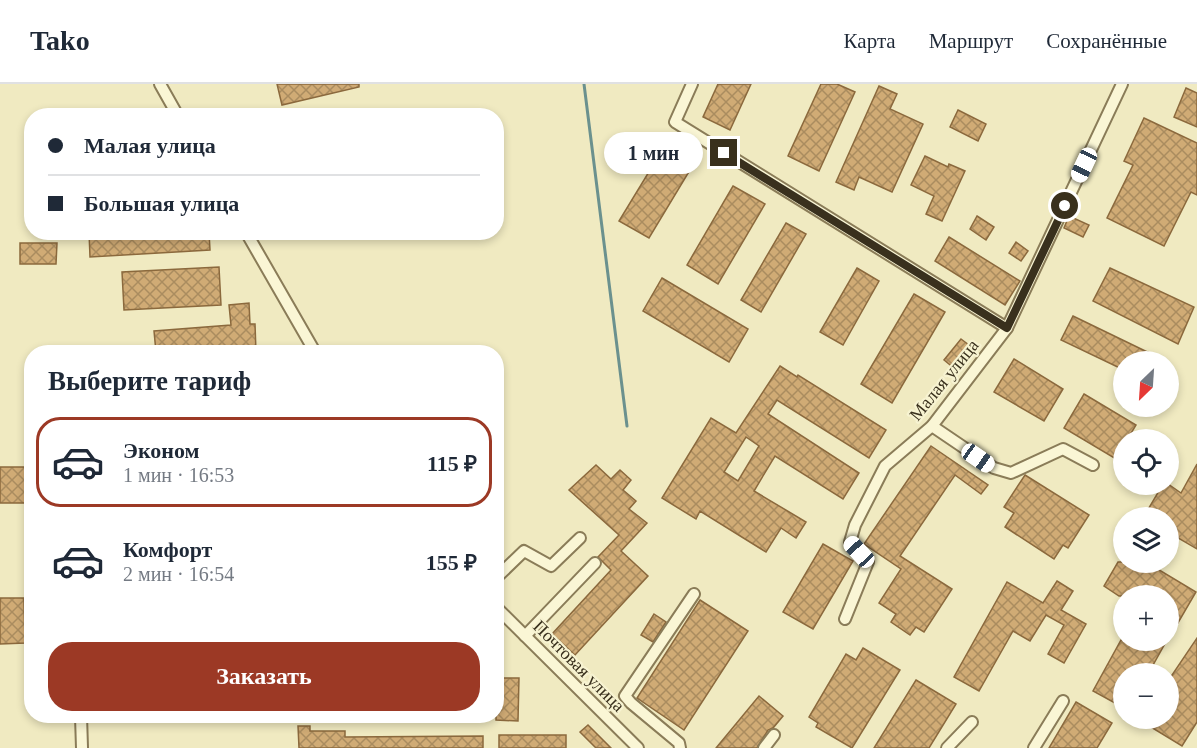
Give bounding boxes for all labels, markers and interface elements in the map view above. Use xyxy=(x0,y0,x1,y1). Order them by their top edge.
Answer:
text: Tako xyxy=(30,25,90,56)
text: Карта xyxy=(844,29,896,53)
text: Маршрут xyxy=(929,29,1013,53)
text: Сохранённые xyxy=(1046,29,1167,53)
callout: 1 мин xyxy=(604,132,703,174)
text: Малая улица xyxy=(84,133,216,158)
route end xyxy=(710,139,737,166)
text: 1 мин xyxy=(628,142,679,164)
car xyxy=(1068,145,1100,185)
text: Большая улица xyxy=(84,191,239,216)
route start xyxy=(1051,192,1078,219)
street label: Малая улица xyxy=(905,335,983,425)
north arrow xyxy=(1113,351,1179,417)
map controls xyxy=(1113,351,1179,729)
text: Выберите тариф xyxy=(48,366,251,396)
button: locate xyxy=(1113,429,1179,495)
icon: car xyxy=(51,435,105,489)
text: Эконом xyxy=(123,438,200,463)
car xyxy=(958,440,998,476)
text: 115 ₽ xyxy=(427,451,477,476)
text: 1 мин · 16:53 xyxy=(123,464,234,486)
button: layers xyxy=(1113,507,1179,573)
car xyxy=(840,533,878,571)
icon: car xyxy=(51,534,105,588)
text: Комфорт xyxy=(123,537,212,562)
text: 155 ₽ xyxy=(426,550,477,575)
text: 2 мин · 16:54 xyxy=(123,563,234,585)
button: + xyxy=(1113,585,1179,651)
street label: Почтовая улица xyxy=(529,616,629,716)
button: Заказать xyxy=(48,642,480,711)
button: − xyxy=(1113,663,1179,729)

